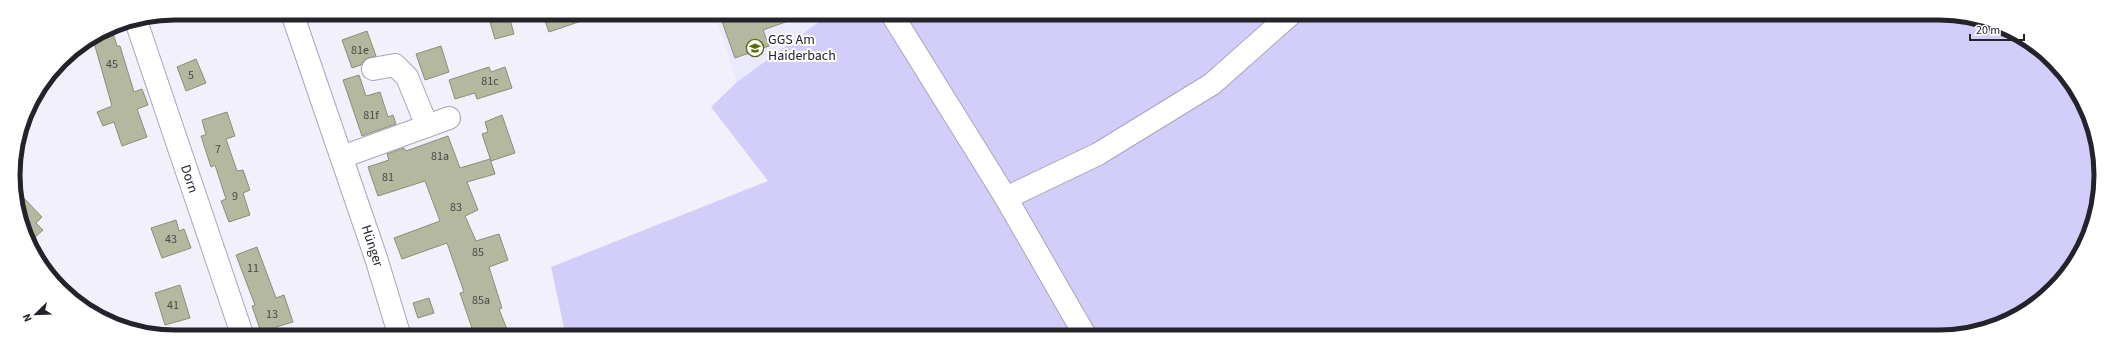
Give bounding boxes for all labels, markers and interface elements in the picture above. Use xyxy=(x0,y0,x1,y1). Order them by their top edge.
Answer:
scale bar xyxy=(1970,16,2024,42)
text: 20 m xyxy=(1976,22,2000,39)
place label: GGS Am Haiderbach xyxy=(768,30,836,66)
school or university icon: GGS Am Haiderbach xyxy=(745,38,765,58)
house number: 81e xyxy=(351,42,369,59)
house number: 45 xyxy=(106,56,118,73)
house number: 5 xyxy=(188,67,194,84)
house number: 81c xyxy=(481,73,499,90)
house number: 81f xyxy=(363,107,379,124)
house number: 7 xyxy=(215,141,221,158)
house number: 81a xyxy=(431,148,449,165)
street label: Dorn xyxy=(175,162,203,196)
house number: 81 xyxy=(382,169,394,186)
house number: 9 xyxy=(232,188,238,205)
house number: 83 xyxy=(450,199,462,216)
street label: Hünger xyxy=(356,222,388,270)
house number: 43 xyxy=(165,231,177,248)
house number: 85 xyxy=(472,244,484,261)
house number: 11 xyxy=(247,260,259,277)
house number: 85a xyxy=(472,292,490,309)
north arrow xyxy=(16,294,56,334)
house number: 41 xyxy=(167,297,179,314)
house number: 13 xyxy=(266,306,278,323)
text: N xyxy=(19,311,36,324)

